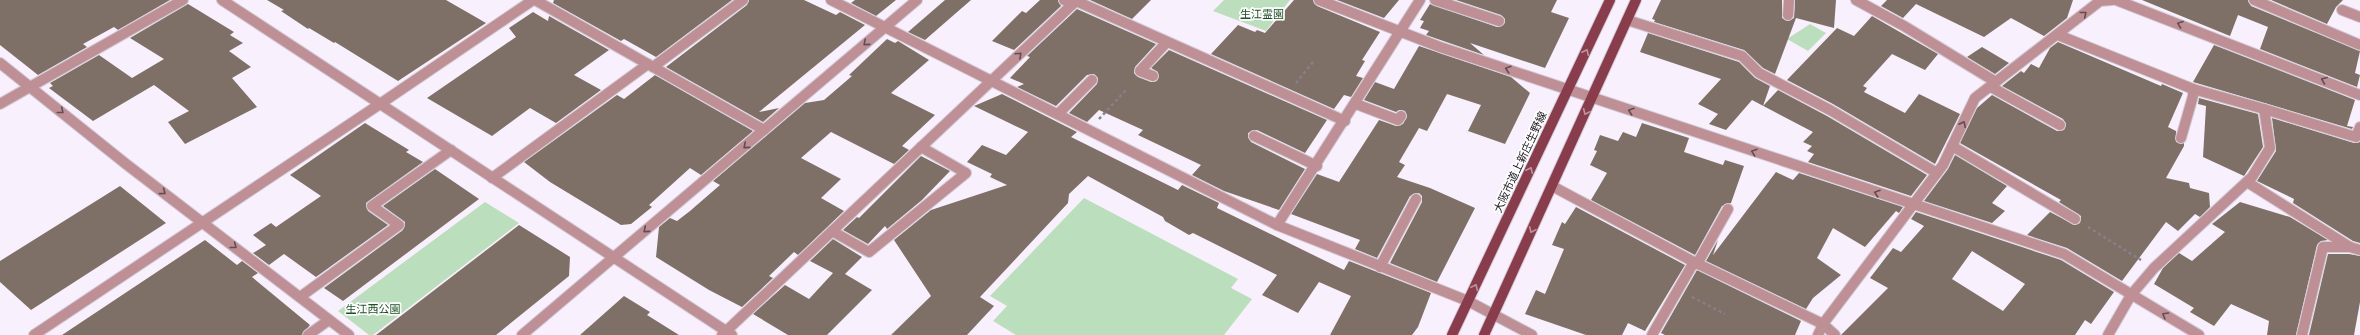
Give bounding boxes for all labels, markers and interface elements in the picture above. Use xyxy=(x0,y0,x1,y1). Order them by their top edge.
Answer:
park label: 生江霊園 xyxy=(1240,6,1284,21)
one-way arrow xyxy=(2079,12,2087,19)
one-way arrow xyxy=(2176,20,2183,29)
one-way arrow xyxy=(863,39,870,46)
one-way arrow xyxy=(1581,49,1589,56)
one-way arrow xyxy=(1014,52,1022,59)
one-way arrow xyxy=(1504,65,1511,74)
one-way arrow xyxy=(2320,77,2327,85)
one-way arrow xyxy=(57,107,64,114)
one-way arrow xyxy=(1627,107,1634,115)
one-way arrow xyxy=(1583,108,1591,115)
street label: 大阪市道上新庄生野線 xyxy=(1490,109,1550,215)
one-way arrow xyxy=(1958,121,1966,128)
one-way arrow xyxy=(743,141,750,148)
one-way arrow xyxy=(1751,148,1758,157)
one-way arrow xyxy=(1525,166,1533,174)
one-way arrow xyxy=(159,187,166,194)
one-way arrow xyxy=(1874,189,1881,198)
one-way arrow xyxy=(644,225,651,232)
one-way arrow xyxy=(1529,226,1537,234)
one-way arrow xyxy=(229,241,236,248)
one-way arrow xyxy=(1470,284,1478,291)
park label: 生江西公園 xyxy=(346,301,401,316)
one-way arrow xyxy=(2162,313,2169,320)

